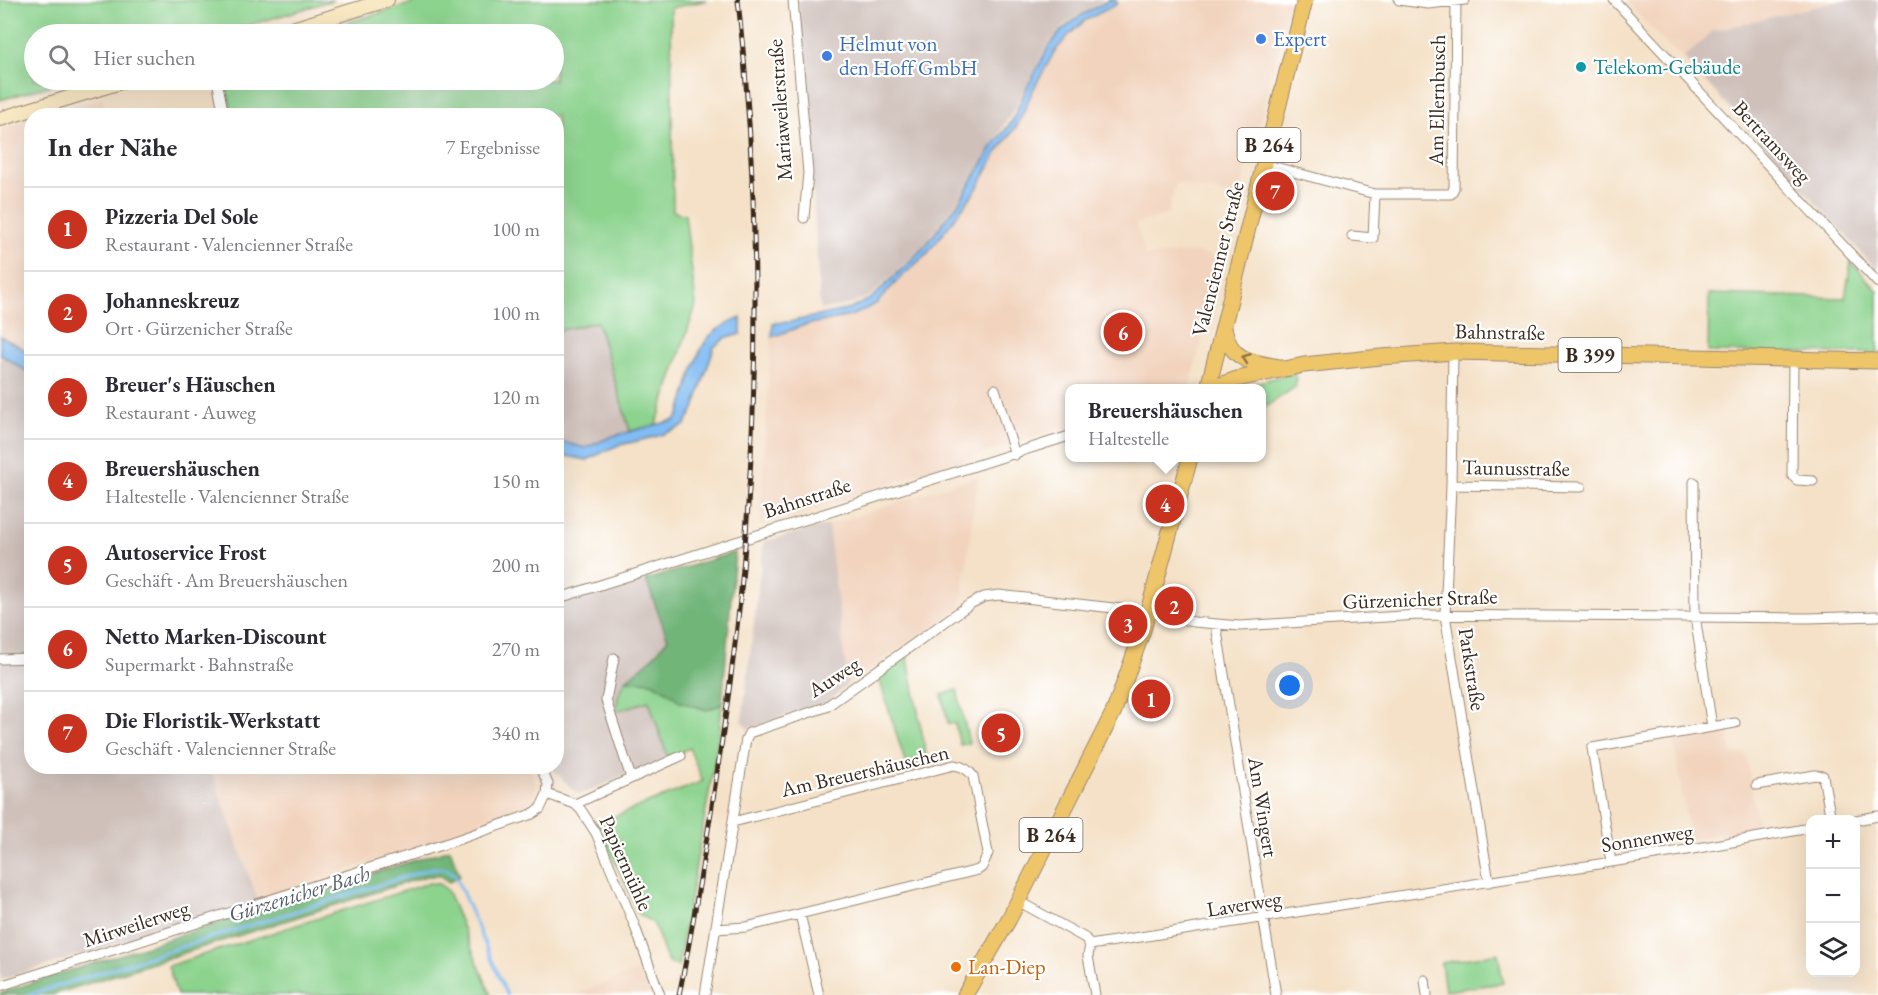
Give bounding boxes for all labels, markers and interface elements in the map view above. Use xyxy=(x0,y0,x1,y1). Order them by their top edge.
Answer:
search box xyxy=(24,24,564,90)
place label: Expert xyxy=(1273,25,1327,52)
place label: Helmut von den Hoff GmbH xyxy=(839,30,978,81)
marker: Expert xyxy=(1254,32,1268,46)
street label: Am Ellernbusch xyxy=(1422,34,1451,167)
street label: Mariaweilerstraße xyxy=(761,38,798,182)
icon: search xyxy=(45,41,78,74)
text: Hier suchen xyxy=(93,43,196,72)
marker: Helmut von den Hoff GmbH xyxy=(820,49,834,63)
place label: Telekom-Gebäude xyxy=(1593,53,1741,80)
marker: Telekom-Gebäude xyxy=(1574,60,1588,74)
street label: Bertramsweg xyxy=(1727,94,1818,189)
road number: B 264 xyxy=(1238,128,1300,162)
text: In der Nähe xyxy=(48,130,177,164)
text: 7 Ergebnisse xyxy=(445,134,540,160)
pin: 7 xyxy=(1256,168,1294,213)
street label: Valencienner Straße xyxy=(1185,179,1250,339)
text: Pizzeria Del Sole xyxy=(105,202,258,231)
text: 1 xyxy=(62,216,73,242)
text: 100 m xyxy=(492,216,540,242)
text: Restaurant · Valencienner Straße xyxy=(105,231,353,257)
text: Johanneskreuz xyxy=(105,286,239,315)
text: 2 xyxy=(62,300,73,326)
text: 100 m xyxy=(492,300,540,326)
pin: 6 xyxy=(1104,310,1142,354)
text: Ort · Gürzenicher Straße xyxy=(105,315,293,341)
street label: Bahnstraße xyxy=(1455,317,1545,346)
road number: B 399 xyxy=(1558,338,1622,372)
one-way arrow xyxy=(1241,353,1252,365)
text: Breuer's Häuschen xyxy=(105,370,276,399)
text: 3 xyxy=(62,384,73,410)
text: 120 m xyxy=(492,384,540,410)
popup xyxy=(1065,384,1266,462)
text: Breuershäuschen xyxy=(1088,396,1243,425)
text: Restaurant · Auweg xyxy=(105,399,256,425)
text: Haltestelle xyxy=(1088,425,1169,451)
street label: Taunusstraße xyxy=(1462,453,1570,482)
text: Breuershäuschen xyxy=(105,454,260,483)
text: 4 xyxy=(62,468,73,494)
text: 150 m xyxy=(492,468,540,494)
street label: Bahnstraße xyxy=(760,471,854,524)
pin: 4 xyxy=(1146,482,1184,526)
text: Haltestelle · Valencienner Straße xyxy=(105,483,349,509)
text: Autoservice Frost xyxy=(105,538,267,567)
text: 5 xyxy=(62,552,73,578)
text: 200 m xyxy=(492,552,540,578)
text: Geschäft · Am Breuershäuschen xyxy=(105,567,348,593)
street label: Gürzenicher Straße xyxy=(1342,582,1498,615)
pin: 2 xyxy=(1154,584,1194,628)
pin: 3 xyxy=(1108,602,1148,646)
text: Netto Marken-Discount xyxy=(105,622,327,651)
street label: Parkstraße xyxy=(1453,626,1492,712)
text: 6 xyxy=(62,636,73,662)
text: 270 m xyxy=(492,636,540,662)
street label: Auweg xyxy=(802,649,866,704)
text: Supermarkt · Bahnstraße xyxy=(105,651,293,677)
your location xyxy=(1275,671,1304,700)
pin: 1 xyxy=(1132,676,1170,722)
text: Die Floristik-Werkstatt xyxy=(105,706,320,735)
pin: 5 xyxy=(982,710,1020,756)
text: 7 xyxy=(62,720,73,746)
text: 340 m xyxy=(492,720,540,746)
text: Geschäft · Valencienner Straße xyxy=(105,735,336,761)
street label: Am Breuershäuschen xyxy=(777,738,951,803)
street label: Am Wingert xyxy=(1242,754,1285,859)
street label: Papiermühle xyxy=(593,811,659,915)
map controls xyxy=(1806,815,1860,977)
button: + xyxy=(1806,815,1860,869)
street label: Sonnenweg xyxy=(1599,817,1695,858)
road number: B 264 xyxy=(1020,818,1082,852)
water label: Gürzenicher Bach xyxy=(225,858,374,929)
button: − xyxy=(1806,869,1860,923)
street label: Laverweg xyxy=(1205,884,1284,923)
street label: Mirweilerweg xyxy=(79,893,193,953)
button: layers xyxy=(1806,923,1860,977)
place label: Lan-Diep xyxy=(968,953,1046,980)
marker: Lan-Diep xyxy=(949,960,963,974)

